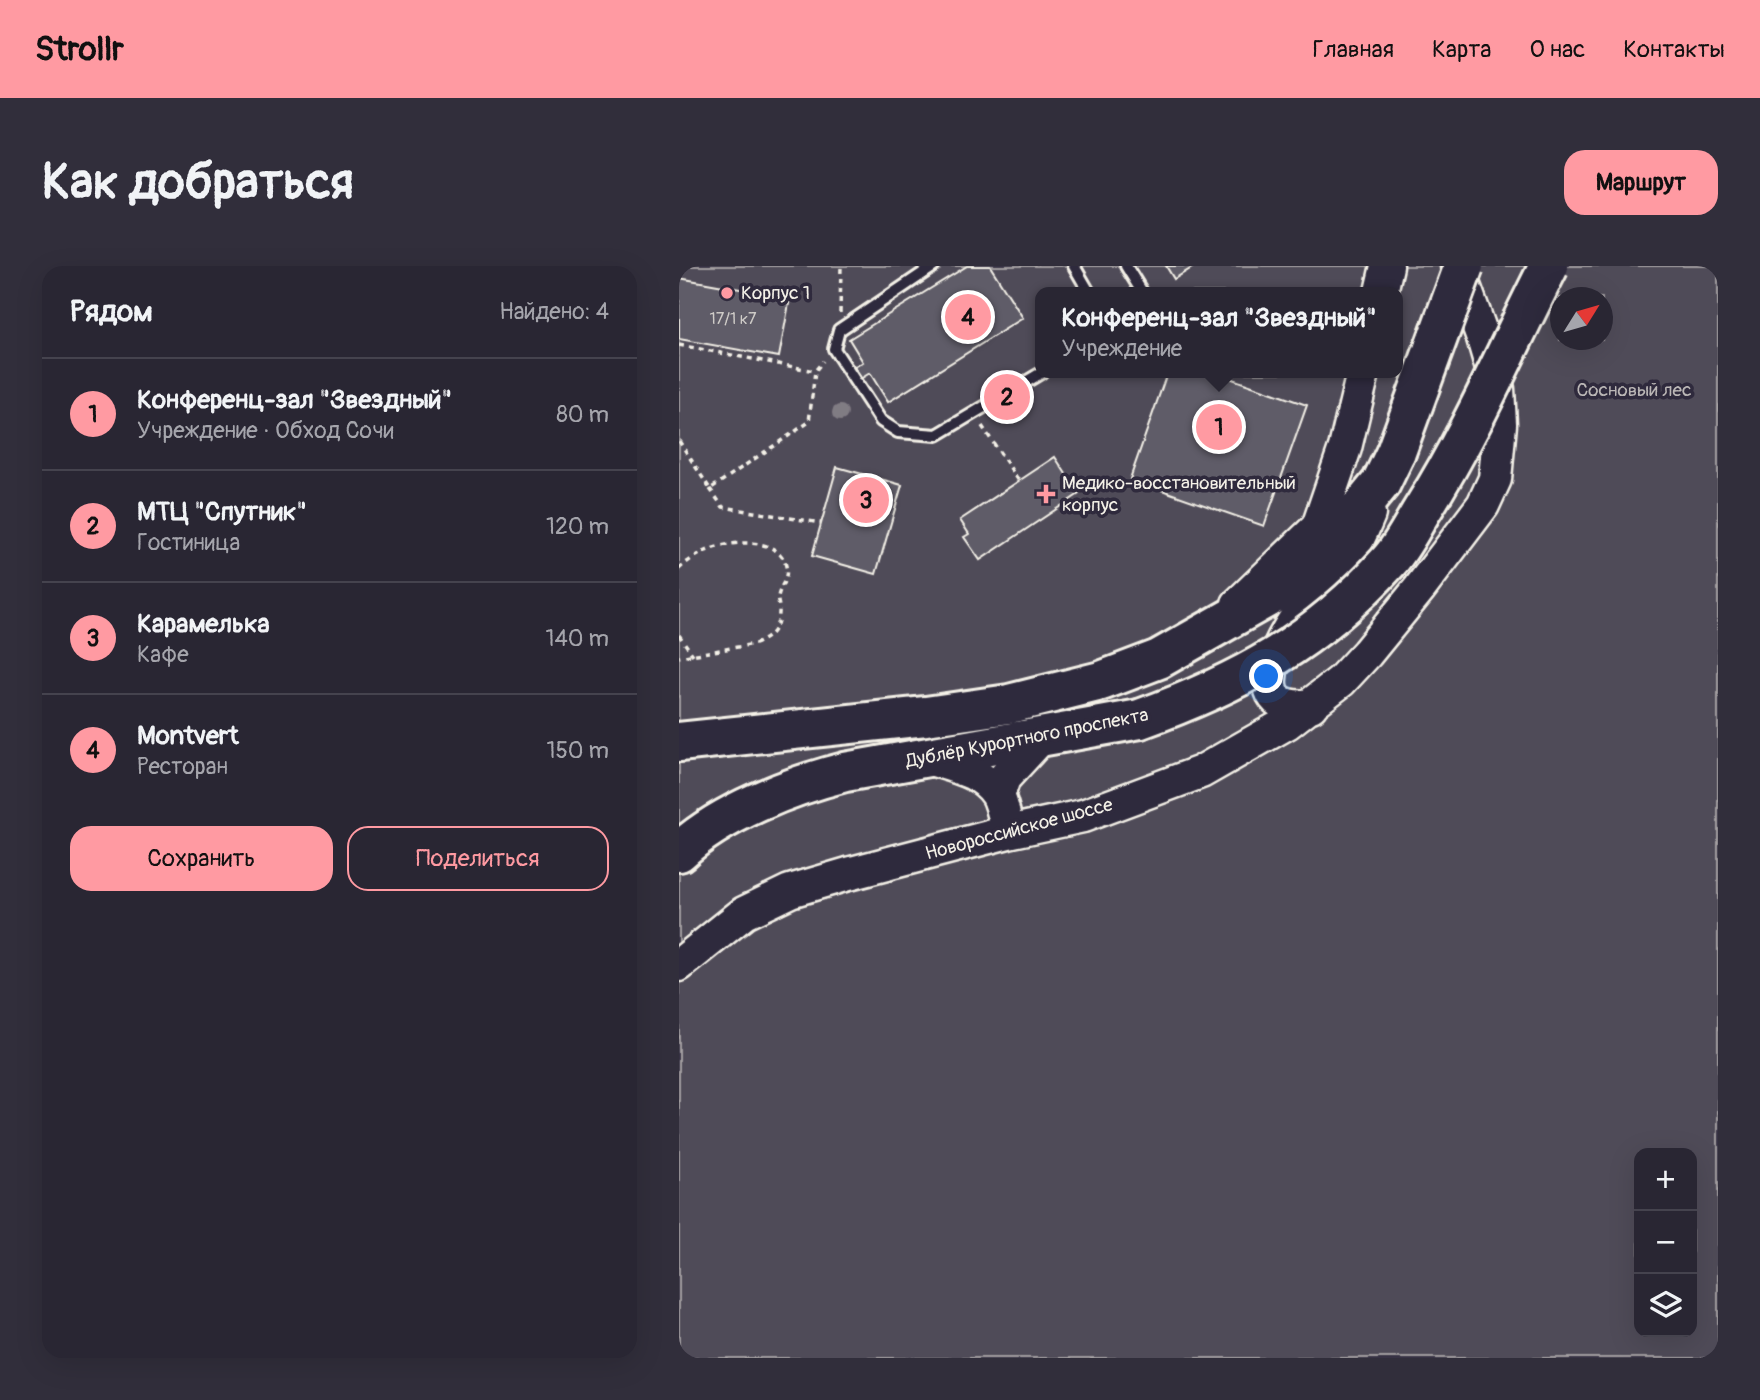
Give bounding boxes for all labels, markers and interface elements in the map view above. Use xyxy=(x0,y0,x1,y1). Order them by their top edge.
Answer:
text: Strollr xyxy=(35,29,124,70)
text: Главная xyxy=(1313,35,1394,64)
text: Карта xyxy=(1432,35,1492,64)
text: О нас xyxy=(1530,35,1585,64)
text: Контакты xyxy=(1623,35,1725,64)
button: Маршрут xyxy=(1564,150,1718,215)
text: Как добраться xyxy=(42,152,354,213)
place label: Корпус 1 xyxy=(741,281,810,305)
marker: Корпус 1 xyxy=(719,285,735,301)
popup xyxy=(1035,287,1403,378)
north arrow xyxy=(1550,287,1613,350)
pin: 4 xyxy=(945,291,991,343)
text: Рядом xyxy=(70,293,153,330)
text: Найдено: 4 xyxy=(499,297,609,326)
text: Конференц-зал "Звездный" xyxy=(1061,302,1377,334)
house number: 17/1 к7 xyxy=(710,309,757,329)
text: Учреждение xyxy=(1061,334,1182,363)
pin: 2 xyxy=(984,371,1030,423)
park label: Сосновый лес xyxy=(1576,378,1692,402)
text: Конференц-зал "Звездный" xyxy=(137,384,452,416)
text: 1 xyxy=(89,400,98,429)
text: 80 m xyxy=(556,400,609,429)
pin: 1 xyxy=(1196,401,1242,453)
text: Учреждение · Обход Сочи xyxy=(137,416,394,445)
place label: Медико-восстановительный корпус xyxy=(1062,471,1296,517)
pin: 3 xyxy=(843,474,889,526)
marker: Медико-восстановительный корпус xyxy=(1036,484,1056,504)
text: МТЦ "Спутник" xyxy=(137,496,307,528)
text: 2 xyxy=(87,512,99,541)
text: 120 m xyxy=(546,512,609,541)
text: Гостиница xyxy=(137,528,240,557)
text: Карамелька xyxy=(137,608,270,640)
text: 3 xyxy=(87,624,99,653)
text: 140 m xyxy=(546,624,609,653)
text: Кафе xyxy=(137,640,189,669)
your location xyxy=(1249,659,1283,693)
street label: Дублёр Курортного проспекта xyxy=(903,703,1151,774)
text: Montvert xyxy=(137,720,239,752)
text: 4 xyxy=(86,736,100,765)
text: 150 m xyxy=(546,736,609,765)
text: Ресторан xyxy=(137,752,228,781)
street label: Новороссийское шоссе xyxy=(923,792,1116,866)
button: Сохранить xyxy=(70,826,333,891)
button: Поделиться xyxy=(347,826,609,891)
map controls xyxy=(1634,1148,1697,1337)
button: + xyxy=(1634,1148,1697,1211)
button: − xyxy=(1634,1211,1697,1274)
button: layers xyxy=(1634,1274,1697,1337)

